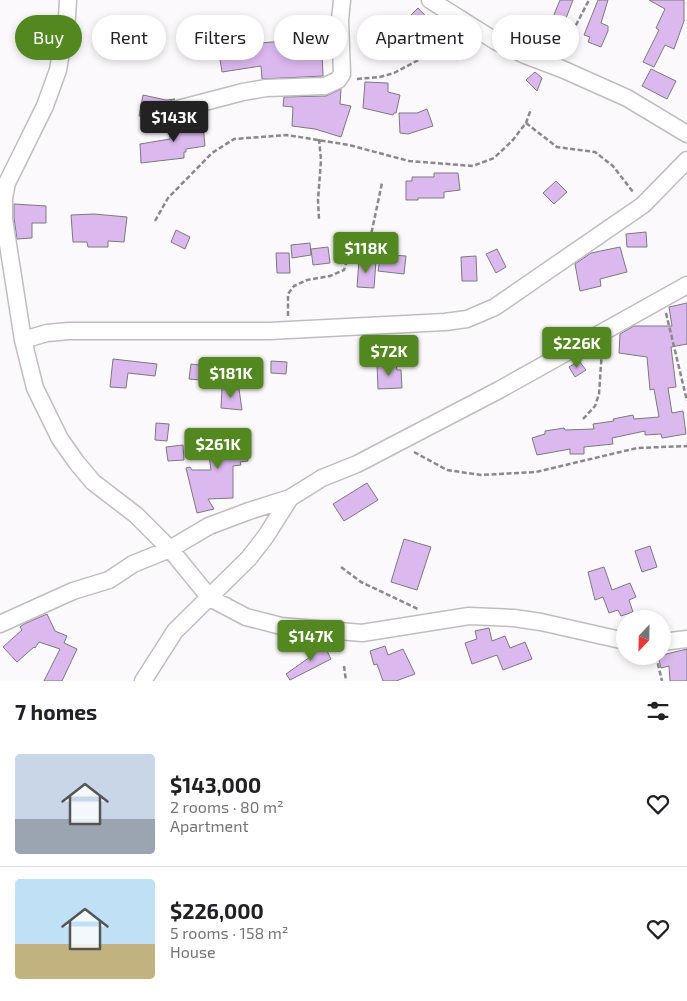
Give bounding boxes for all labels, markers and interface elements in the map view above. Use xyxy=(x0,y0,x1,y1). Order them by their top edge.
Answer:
chip: Buy xyxy=(15,15,82,60)
chip: Rent xyxy=(92,15,166,60)
chip: Filters xyxy=(176,15,264,60)
chip: New xyxy=(274,15,347,60)
chip: Apartment xyxy=(357,15,482,60)
chip: House xyxy=(492,15,579,60)
pin: $143K xyxy=(139,100,209,143)
text: $143K xyxy=(151,107,197,126)
pin: $118K xyxy=(331,232,401,274)
text: $118K xyxy=(344,238,388,257)
pin: $226K xyxy=(542,326,612,369)
text: $226K xyxy=(553,333,601,352)
pin: $72K xyxy=(359,334,419,377)
text: $72K xyxy=(370,341,408,360)
pin: $181K xyxy=(196,356,266,399)
text: $181K xyxy=(209,363,253,382)
pin: $261K xyxy=(183,428,253,470)
text: $261K xyxy=(195,434,241,453)
north arrow xyxy=(616,610,671,665)
map controls xyxy=(616,610,671,665)
pin: $147K xyxy=(276,620,346,662)
text: $147K xyxy=(289,626,333,645)
icon: filters xyxy=(644,697,672,725)
text: 7 homes xyxy=(15,699,97,724)
text: $143,000 xyxy=(170,772,261,797)
icon: home xyxy=(55,774,115,834)
icon: heart xyxy=(644,790,672,818)
text: 2 rooms · 80 m² xyxy=(170,797,284,816)
text: Apartment xyxy=(170,816,249,835)
text: $226,000 xyxy=(170,898,264,923)
icon: home xyxy=(55,899,115,959)
icon: heart xyxy=(644,915,672,943)
text: 5 rooms · 158 m² xyxy=(170,923,288,942)
text: House xyxy=(170,942,216,961)

